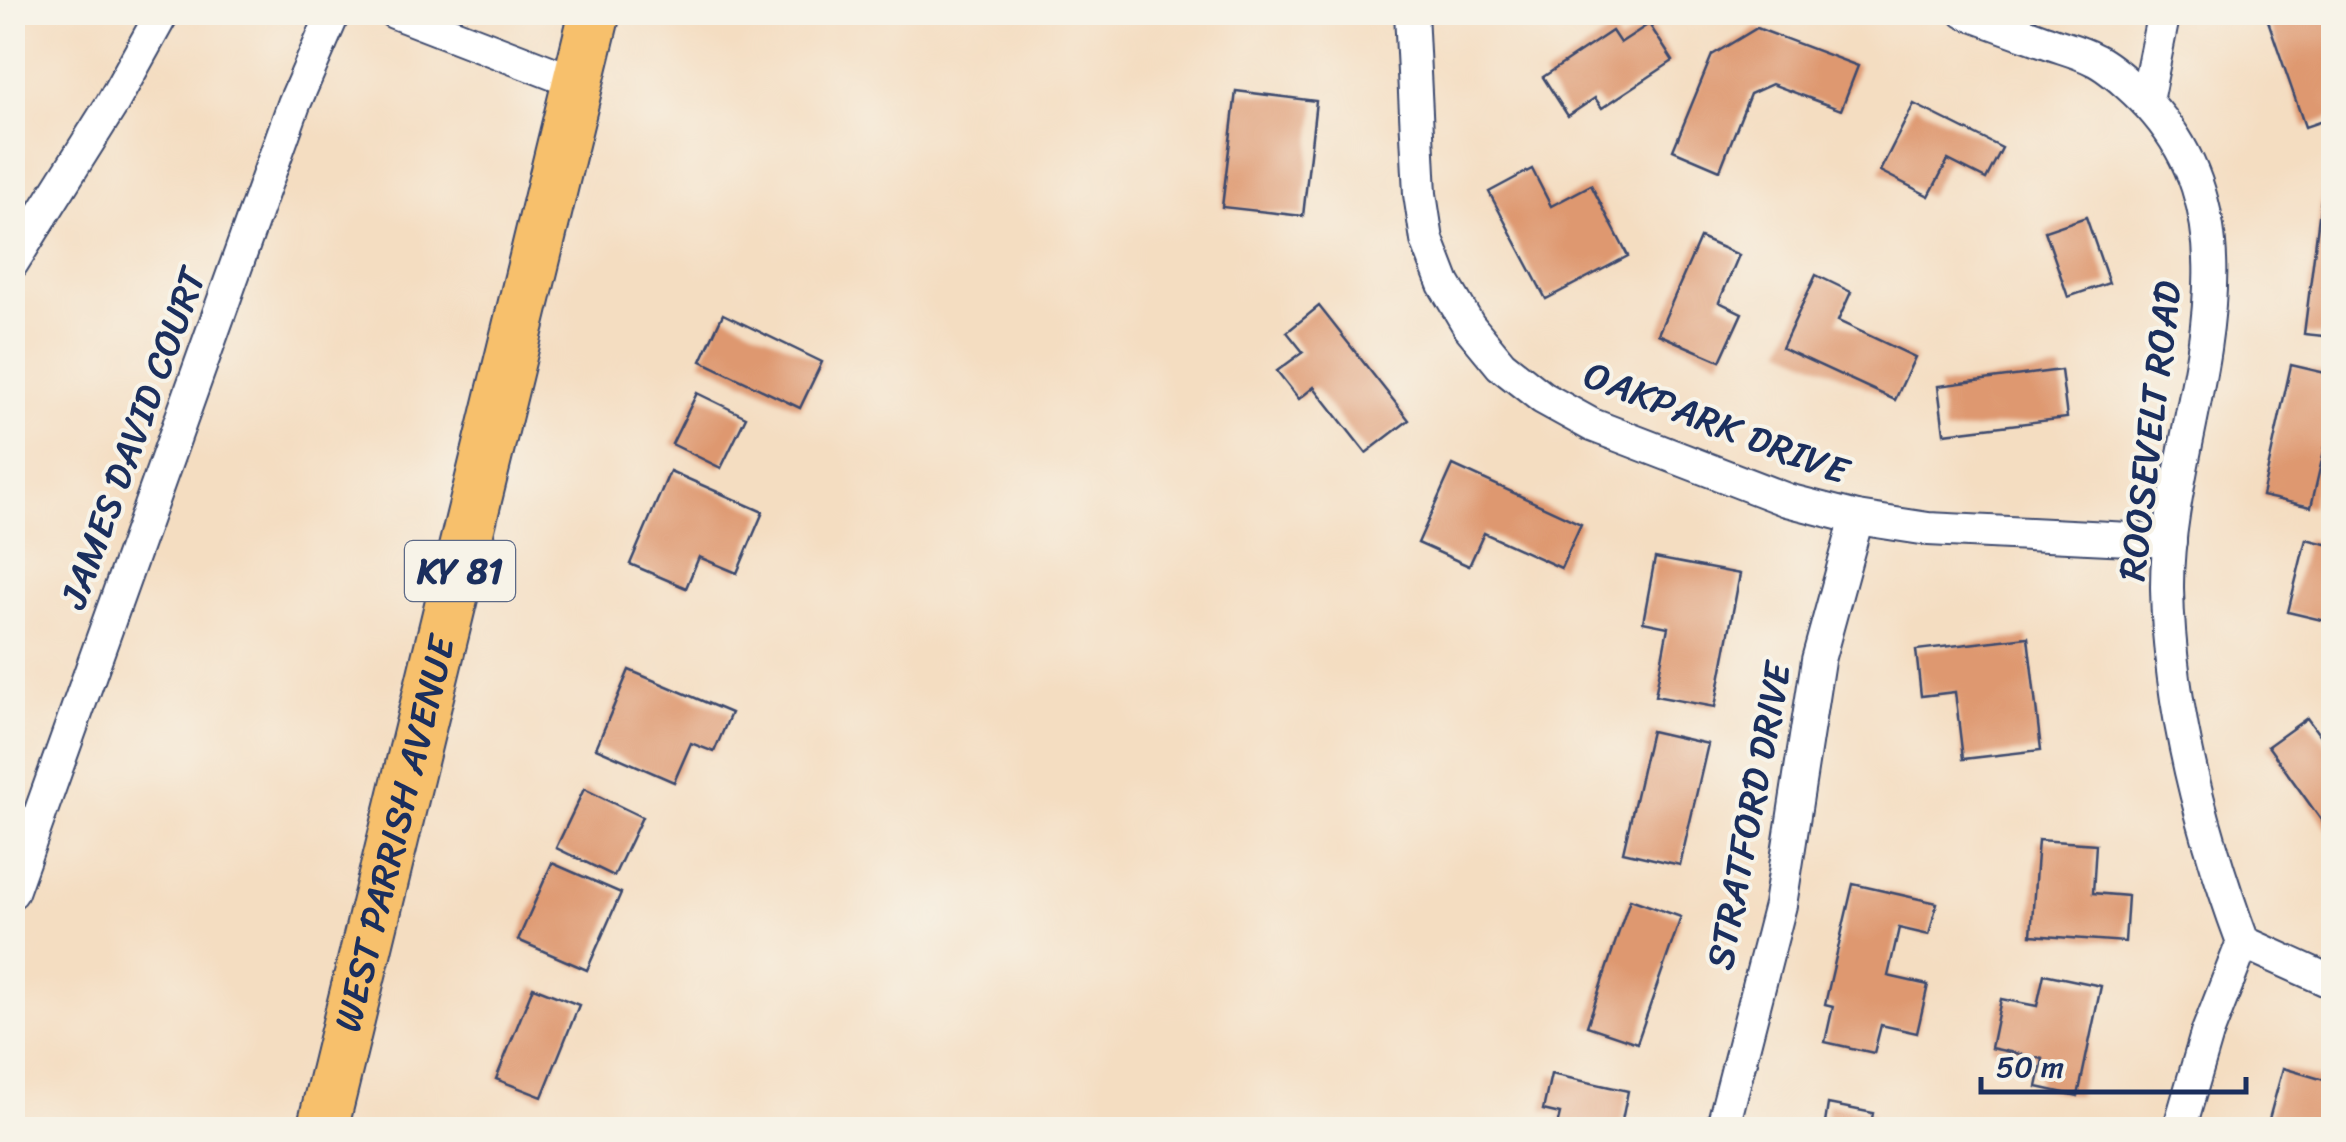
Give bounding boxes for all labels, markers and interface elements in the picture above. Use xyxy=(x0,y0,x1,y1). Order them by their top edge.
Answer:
street label: JAMES DAVID COURT xyxy=(40,256,227,620)
street label: ROOSEVELT ROAD xyxy=(2098,277,2202,584)
street label: OAKPARK DRIVE xyxy=(1574,342,1860,505)
road number: KY 81 xyxy=(405,541,515,601)
street label: WEST PARRISH AVENUE xyxy=(314,627,475,1039)
street label: STRATFORD DRIVE xyxy=(1686,655,1812,975)
scale bar xyxy=(1981,1032,2246,1094)
text: 50 m xyxy=(1996,1040,2064,1094)

